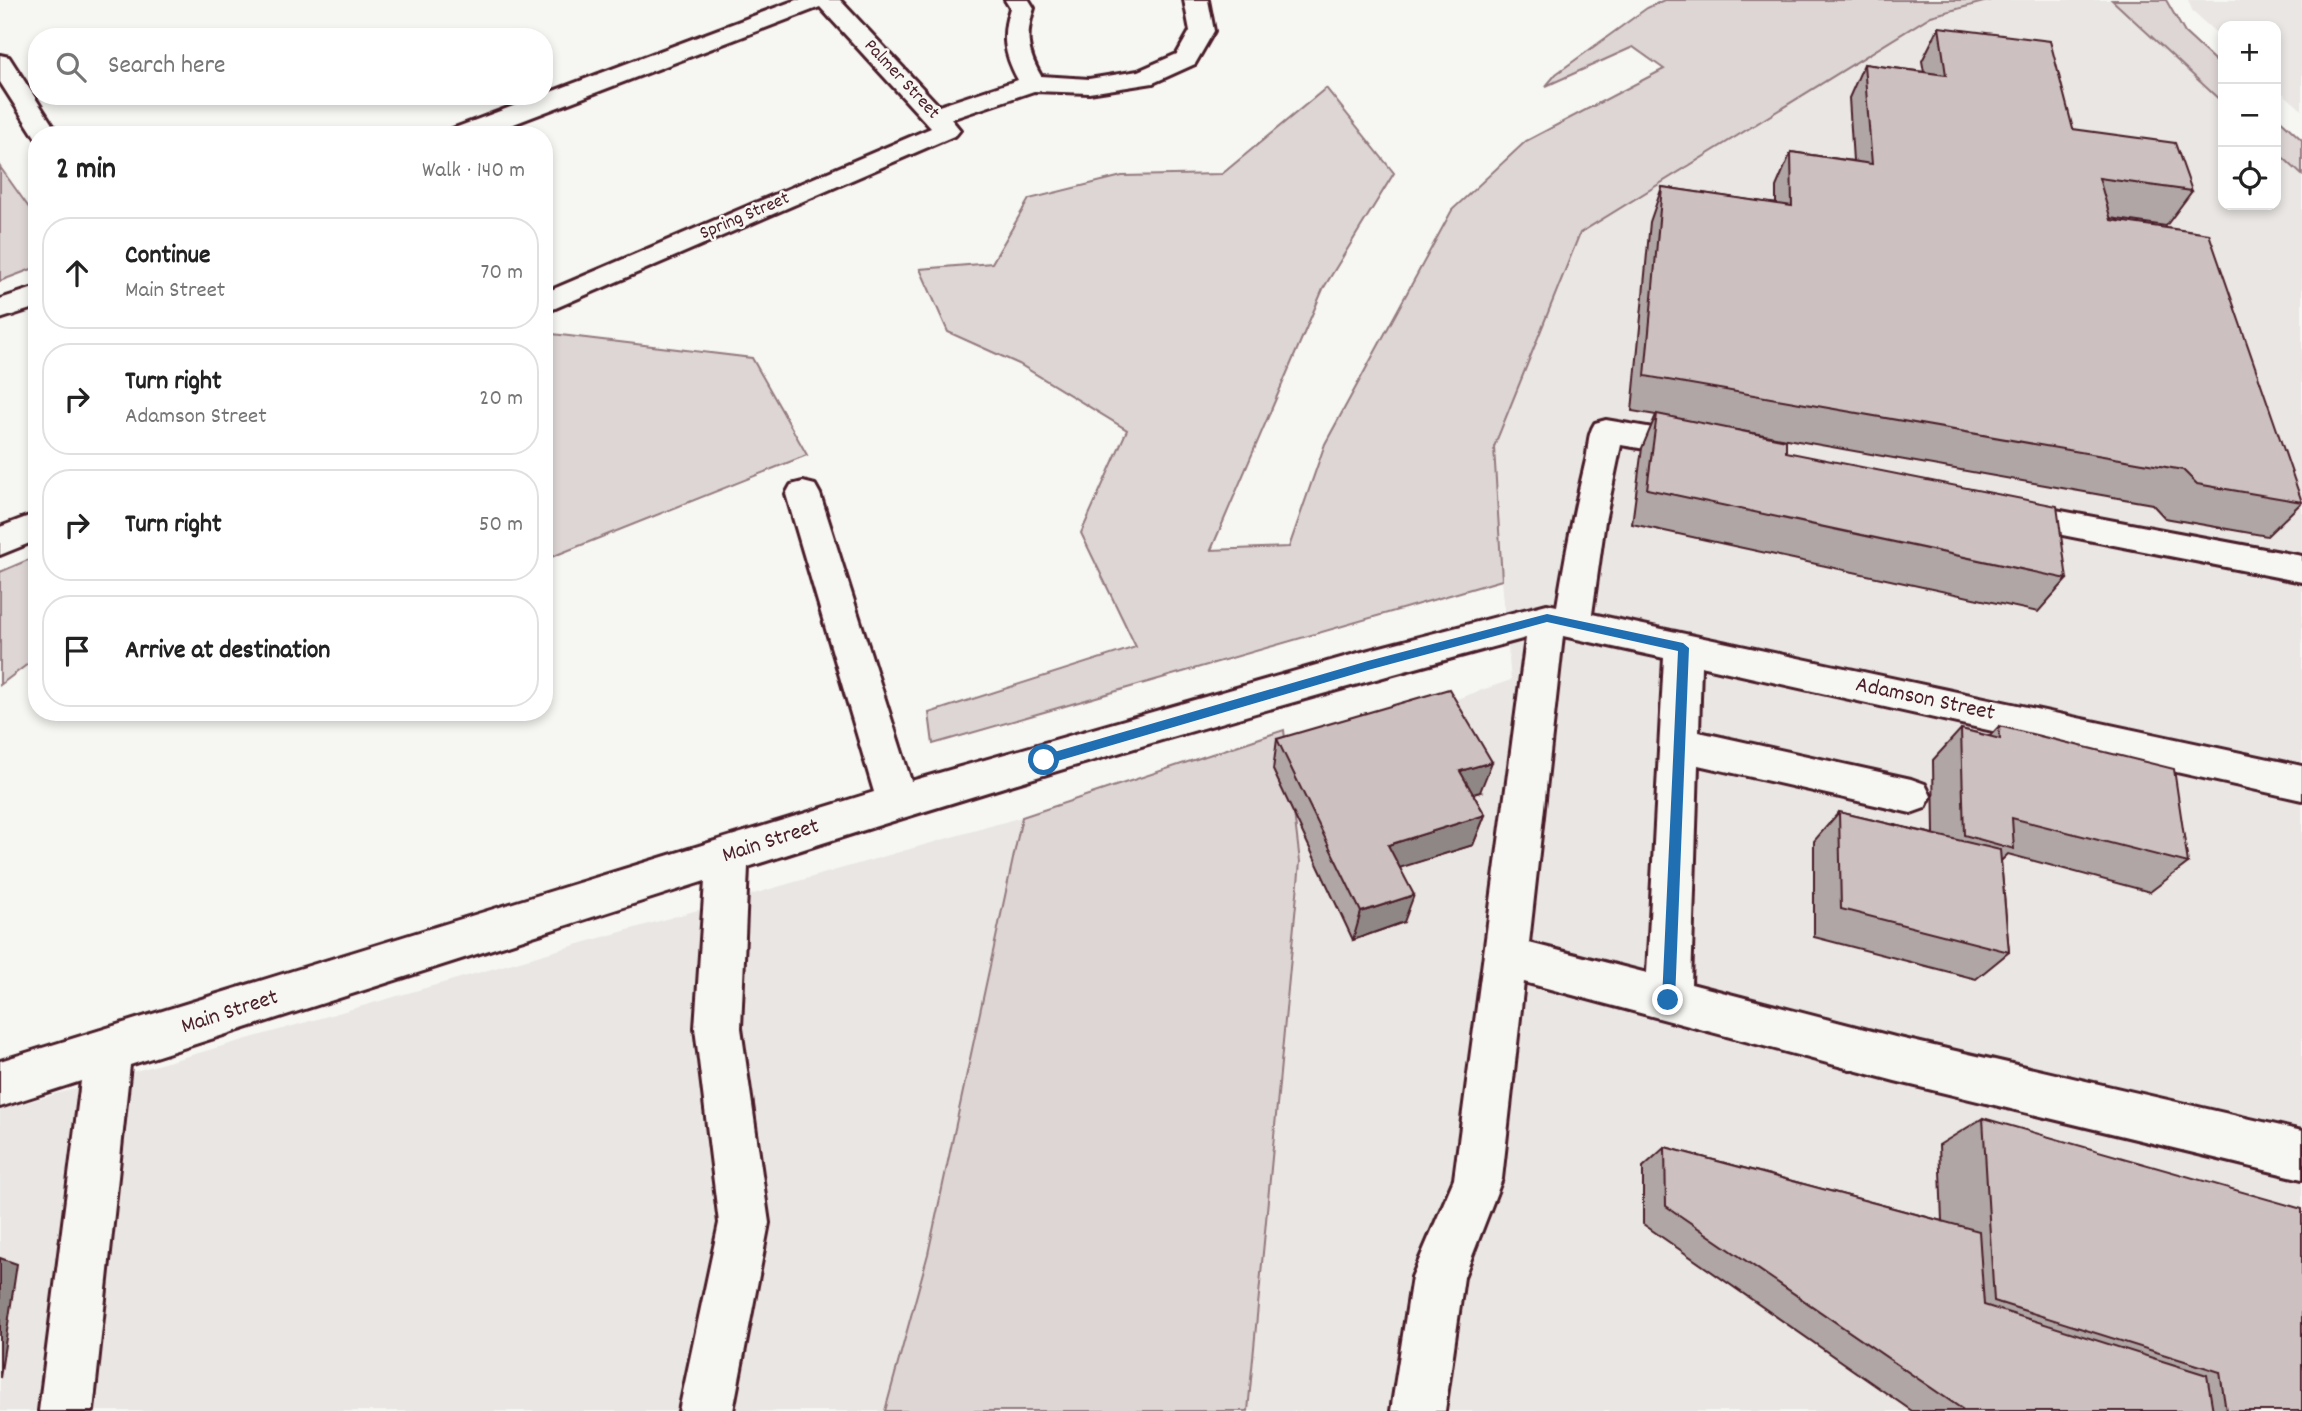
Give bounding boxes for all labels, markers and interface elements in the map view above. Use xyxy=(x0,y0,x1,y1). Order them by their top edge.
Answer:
map controls xyxy=(2218,21,2281,210)
button: + xyxy=(2218,21,2281,84)
search box xyxy=(28,28,553,105)
street label: Palmer Street xyxy=(857,34,945,126)
icon: search xyxy=(52,48,90,86)
text: Search here xyxy=(108,48,226,85)
button: − xyxy=(2218,84,2281,147)
button: locate xyxy=(2218,147,2281,210)
text: 2 min xyxy=(56,150,116,193)
text: Walk · 140 m xyxy=(422,155,525,188)
street label: Spring Street xyxy=(696,186,794,248)
text: Continue xyxy=(125,238,210,275)
icon: ahead xyxy=(58,254,96,292)
text: 70 m xyxy=(481,257,523,290)
text: Main Street xyxy=(125,275,225,308)
text: Turn right xyxy=(125,364,222,401)
icon: right xyxy=(58,380,96,418)
text: 20 m xyxy=(479,383,523,416)
text: Adamson Street xyxy=(125,401,267,434)
icon: right xyxy=(58,506,96,544)
text: Turn right xyxy=(125,507,222,544)
text: 50 m xyxy=(479,509,523,542)
icon: arrive xyxy=(58,632,96,670)
text: Arrive at destination xyxy=(125,633,330,670)
street label: Adamson Street xyxy=(1852,669,1998,731)
route start xyxy=(1028,744,1059,775)
street label: Main Street xyxy=(718,811,824,873)
street label: Main Street xyxy=(177,982,283,1044)
route end xyxy=(1652,984,1683,1015)

